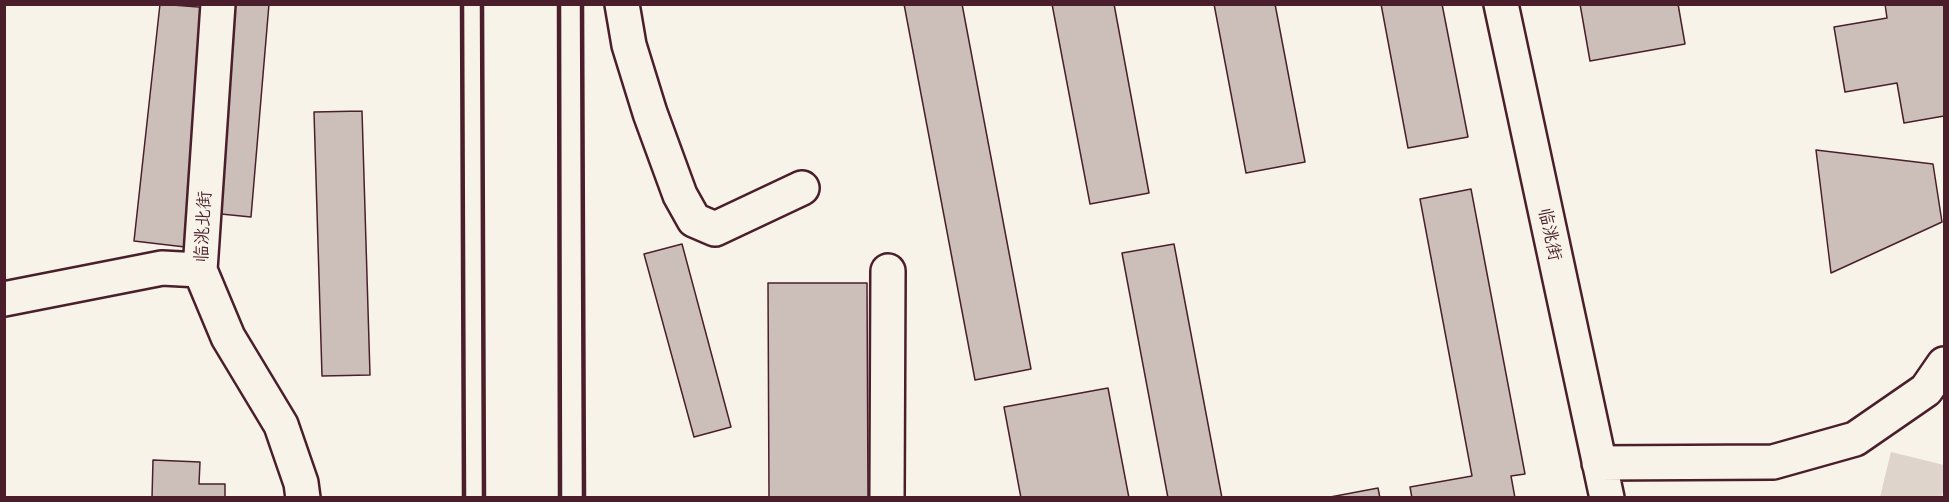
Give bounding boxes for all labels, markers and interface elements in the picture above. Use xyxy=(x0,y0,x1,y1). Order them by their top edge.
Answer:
street label: 临洮北街 xyxy=(190,190,216,264)
street label: 临洮街 xyxy=(1534,205,1566,263)

